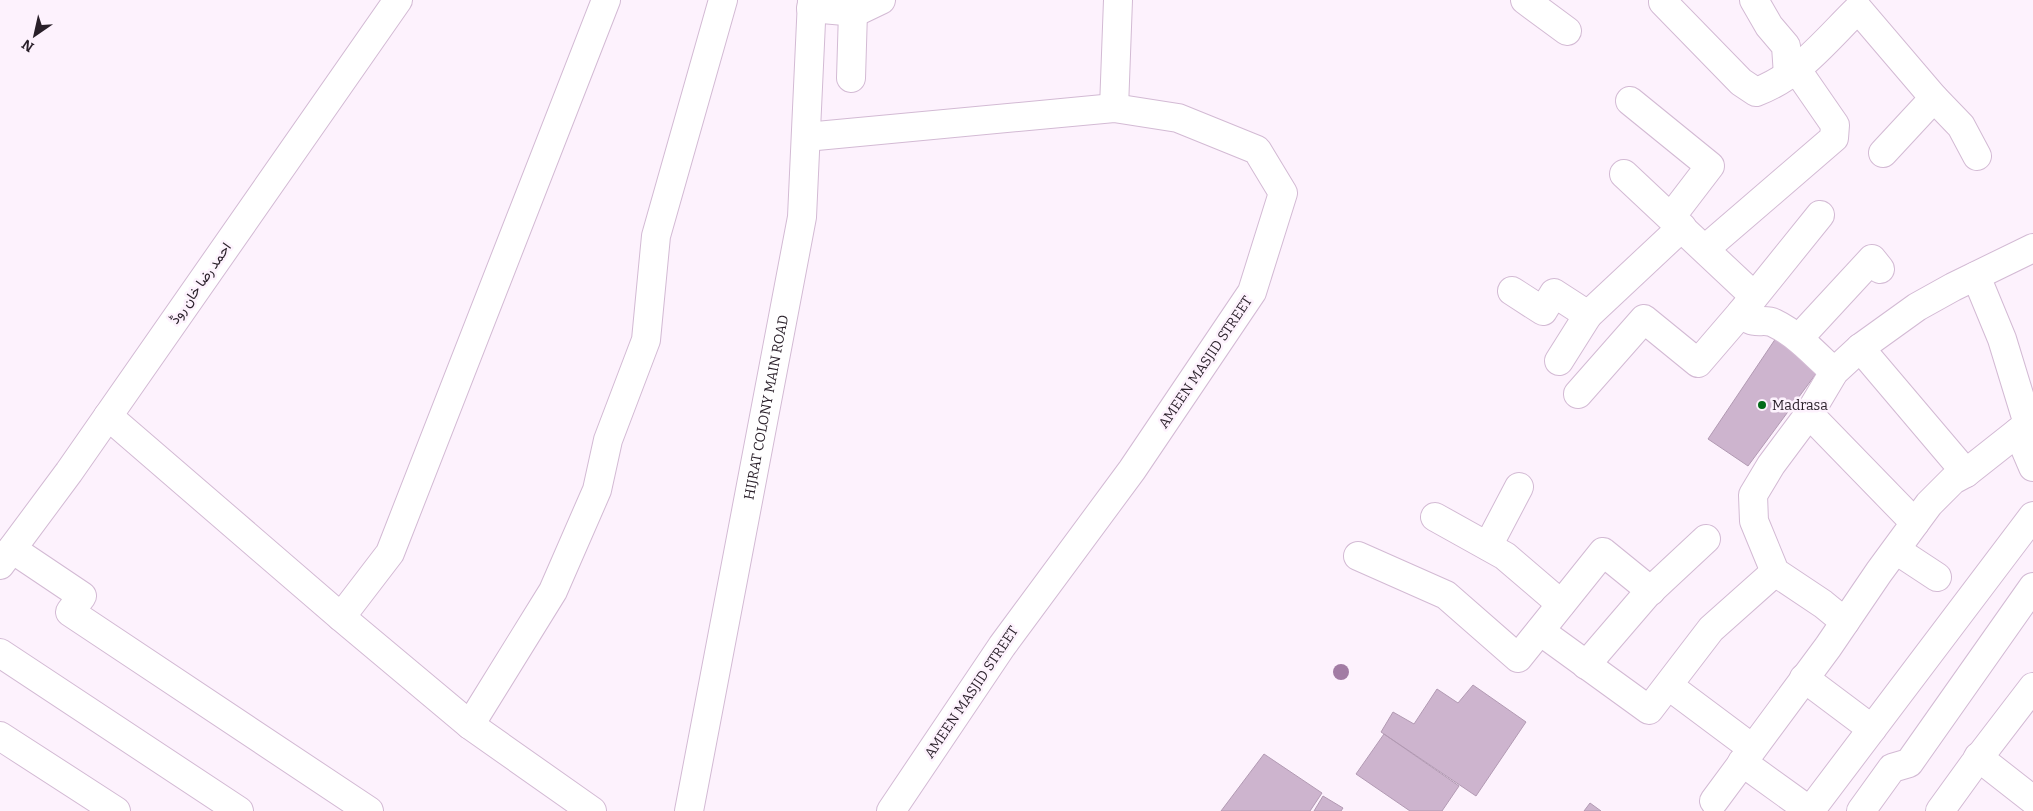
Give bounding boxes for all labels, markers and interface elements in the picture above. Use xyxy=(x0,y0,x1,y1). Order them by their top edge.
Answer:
north arrow xyxy=(10,10,60,60)
text: N xyxy=(19,35,37,55)
street label: احمد رضا خان روڈ xyxy=(166,239,235,327)
street label: AMEEN MASJID STREET xyxy=(1155,293,1256,432)
street label: HIJRAT COLONY MAIN ROAD xyxy=(740,313,792,501)
place label: Madrasa xyxy=(1772,397,1828,414)
marker: Madrasa xyxy=(1756,399,1768,411)
street label: AMEEN MASJID STREET xyxy=(921,623,1022,762)

